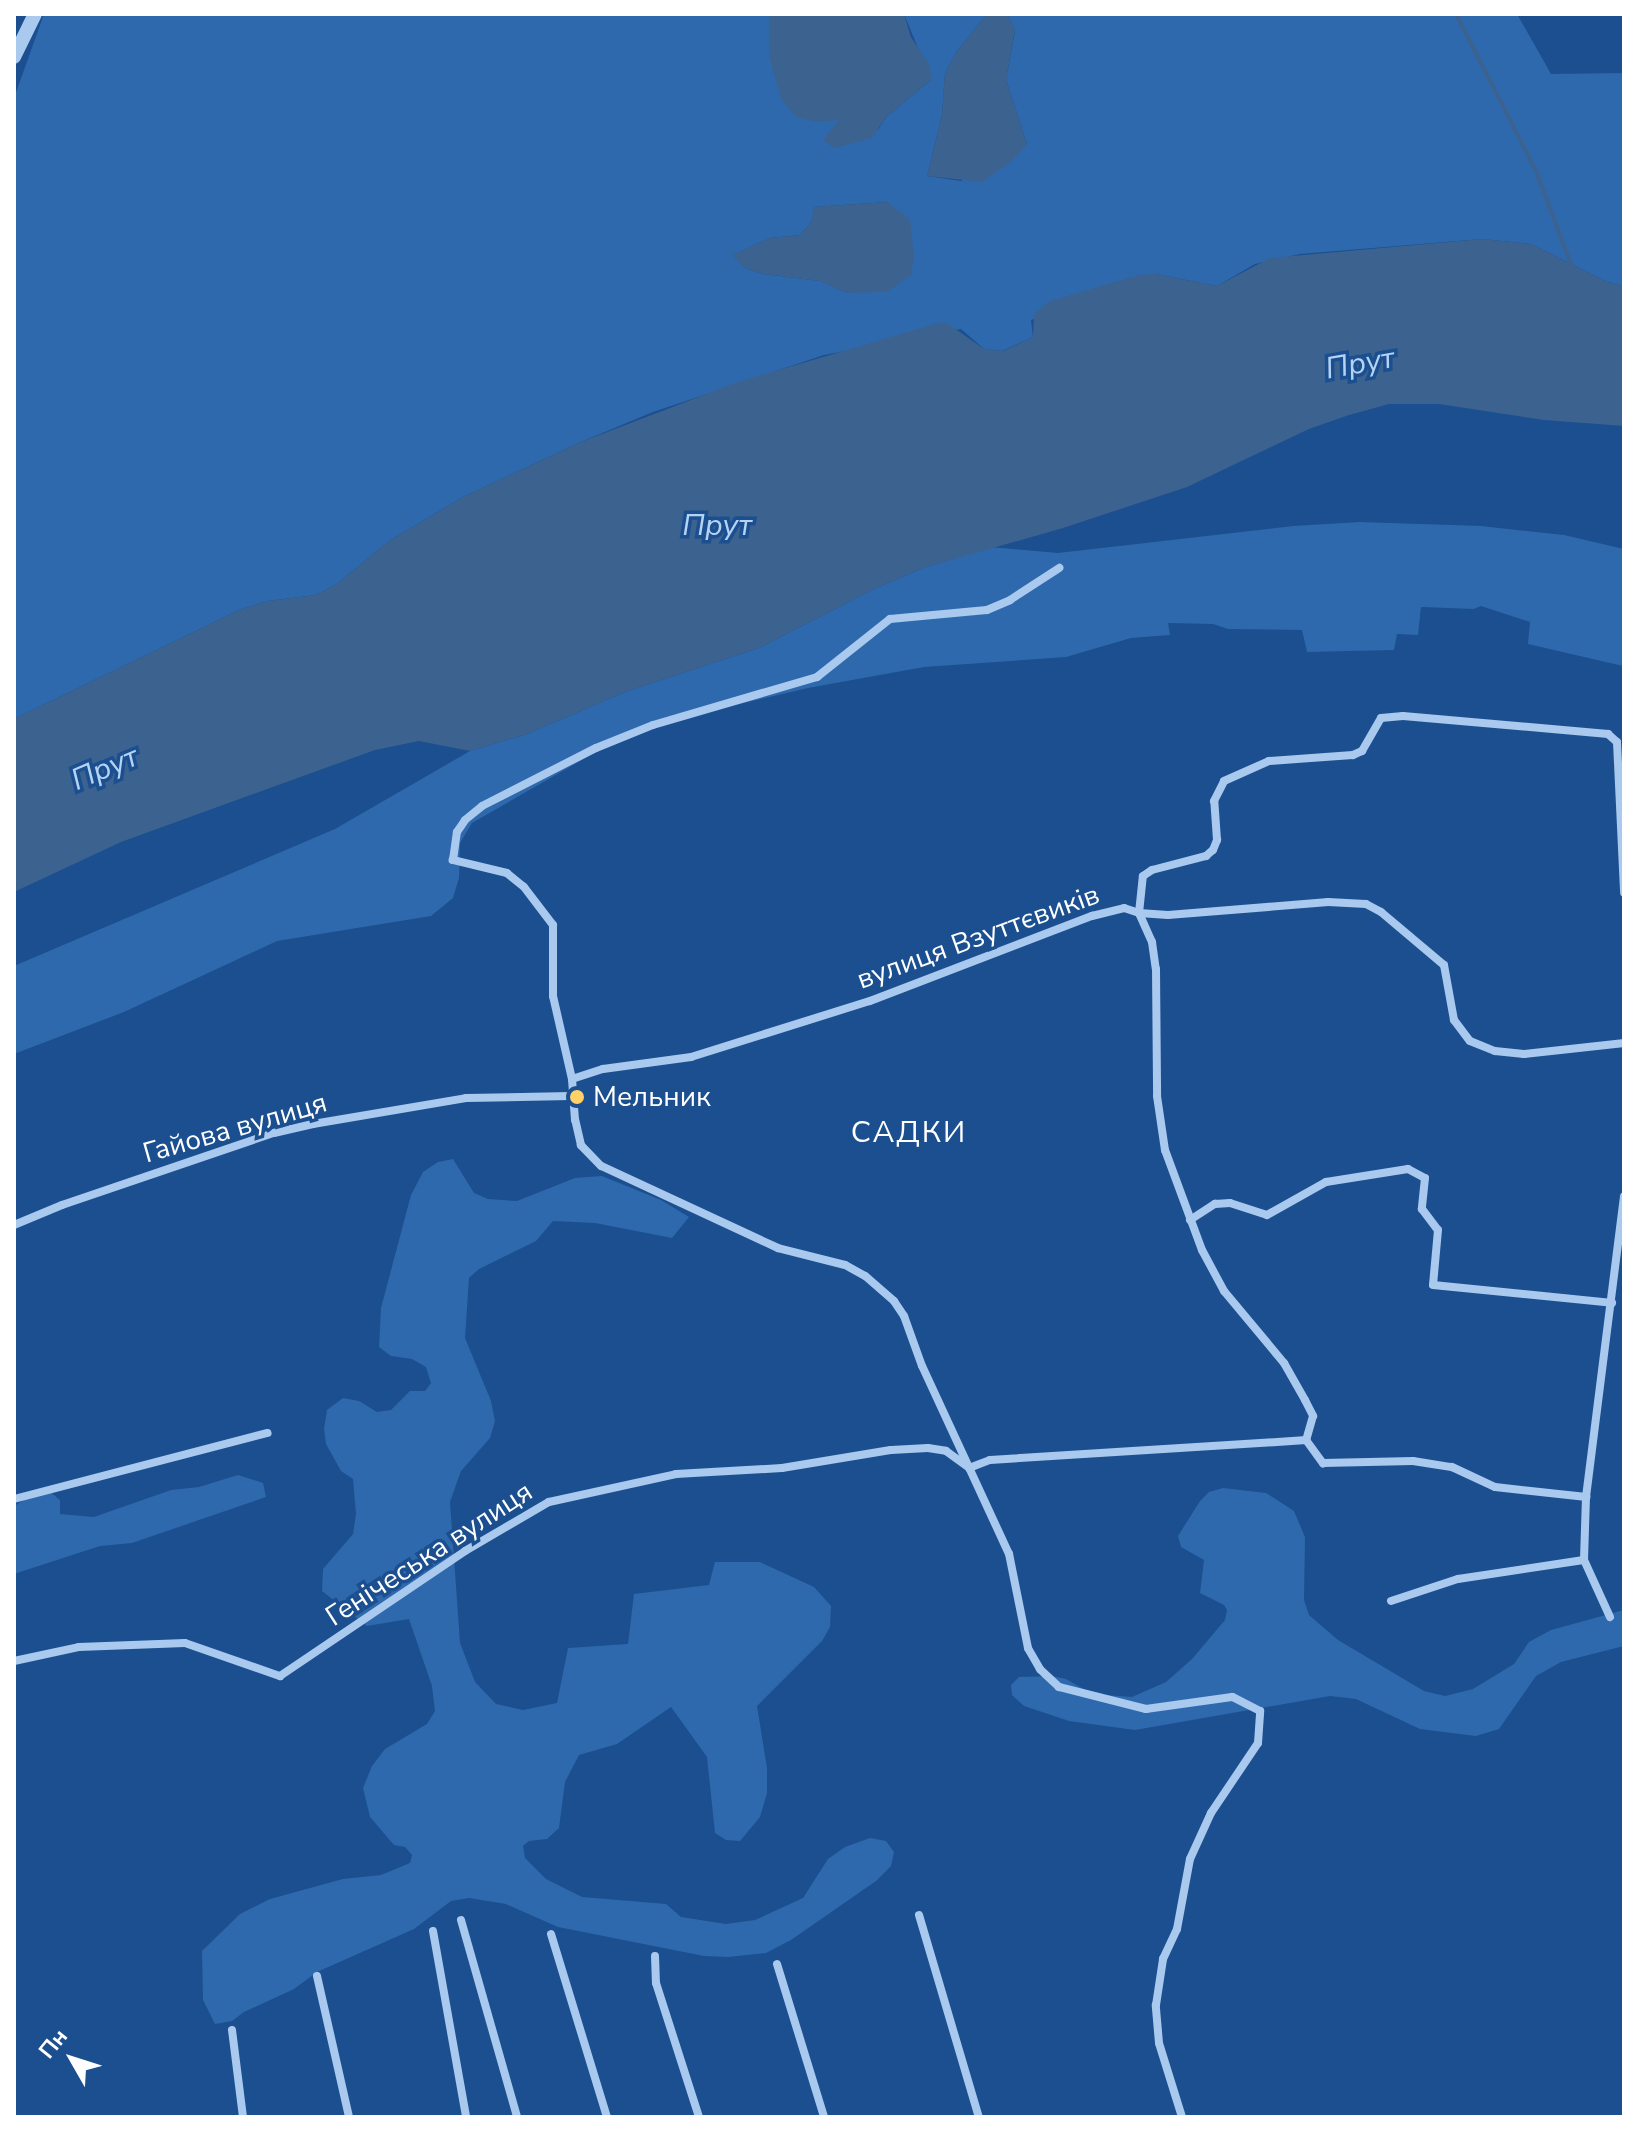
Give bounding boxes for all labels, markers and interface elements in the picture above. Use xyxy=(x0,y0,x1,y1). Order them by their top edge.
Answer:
water label: Прут xyxy=(1323,340,1397,388)
water label: Прут xyxy=(682,508,752,544)
water label: Прут xyxy=(66,739,144,799)
street label: вулиця Взуттєвиків xyxy=(852,878,1104,996)
place label: Мельник xyxy=(593,1080,711,1114)
street label: Гайова вулиця xyxy=(139,1086,331,1170)
marker: Мельник xyxy=(568,1088,586,1106)
district label: САДКИ xyxy=(851,1115,967,1151)
street label: Генічеська вулиця xyxy=(319,1475,539,1633)
north arrow xyxy=(32,2019,112,2099)
text: Пн xyxy=(32,2023,75,2065)

